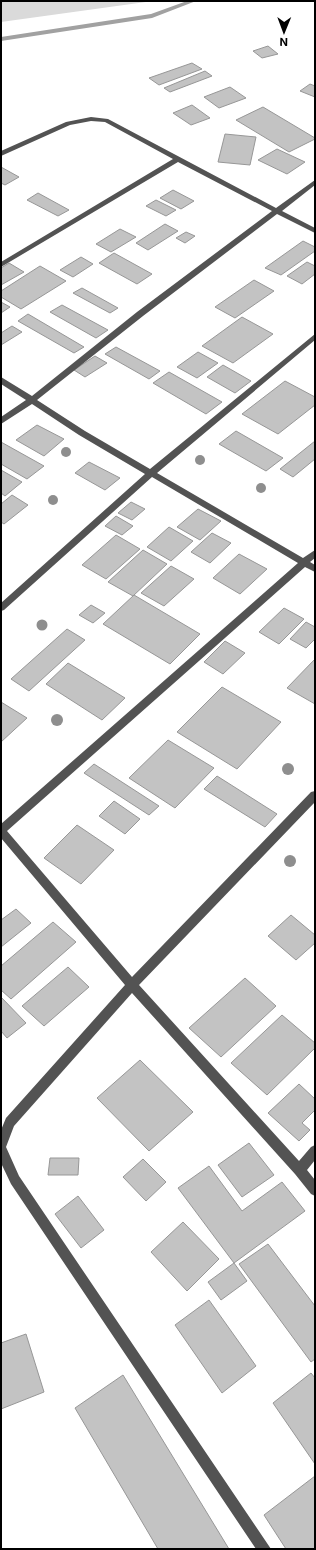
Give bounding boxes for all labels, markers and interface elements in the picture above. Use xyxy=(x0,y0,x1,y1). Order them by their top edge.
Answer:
north arrow xyxy=(264,12,304,52)
text: N xyxy=(280,35,288,49)

